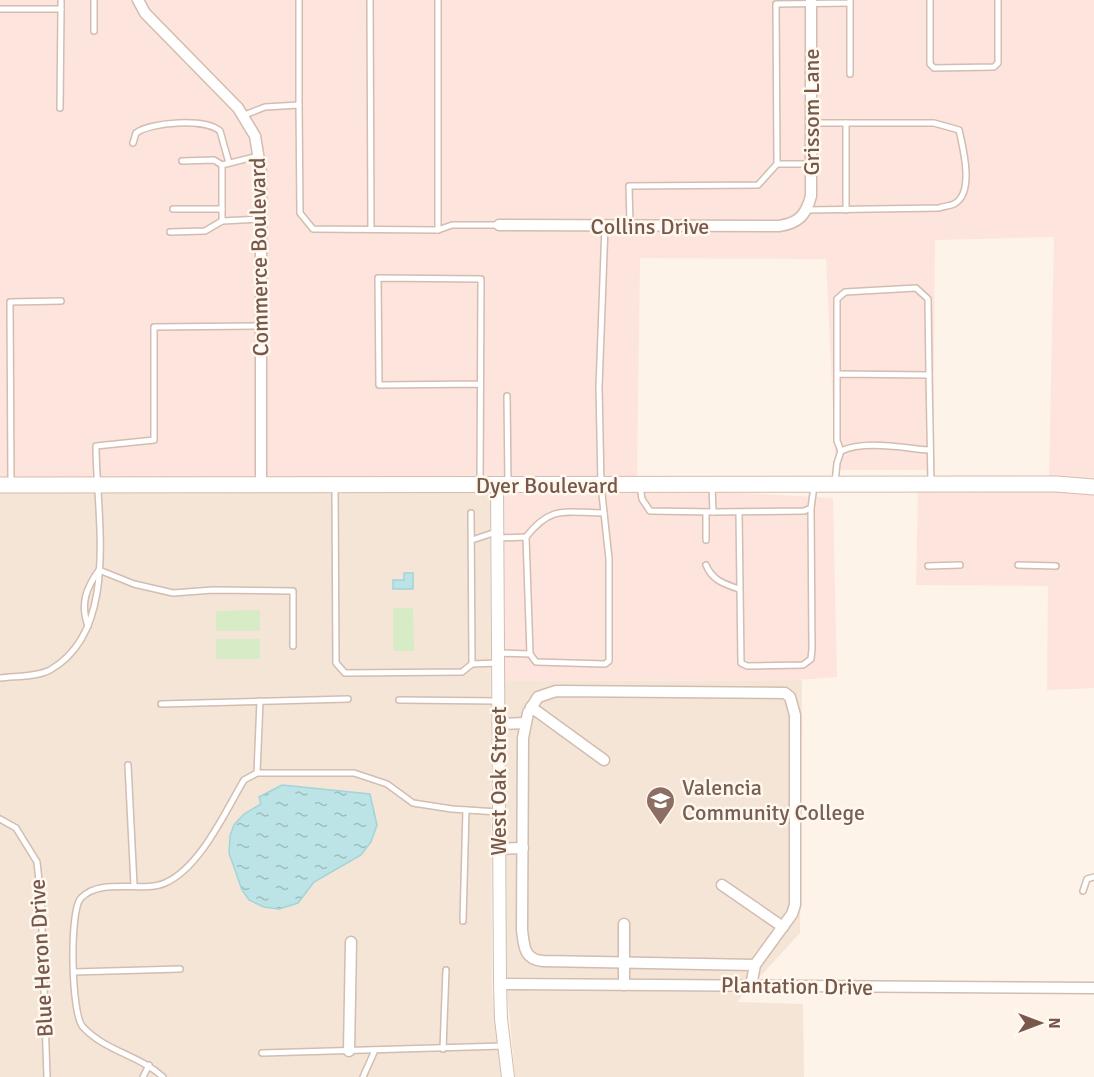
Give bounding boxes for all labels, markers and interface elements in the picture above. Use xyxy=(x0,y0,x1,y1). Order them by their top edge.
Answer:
street label: Grissom Lane xyxy=(798,48,825,176)
street label: Commerce Boulevard xyxy=(244,157,274,357)
street label: Collins Drive xyxy=(591,213,709,240)
street label: Dyer Boulevard xyxy=(476,472,618,499)
street label: West Oak Street xyxy=(485,706,512,856)
place label: Valencia Community College xyxy=(682,774,865,826)
school or university icon: Valencia Community College xyxy=(645,784,677,826)
street label: Blue Heron Drive xyxy=(23,878,59,1038)
street label: Plantation Drive xyxy=(721,971,873,1001)
north arrow xyxy=(1010,993,1070,1053)
text: N xyxy=(1044,1017,1064,1029)

